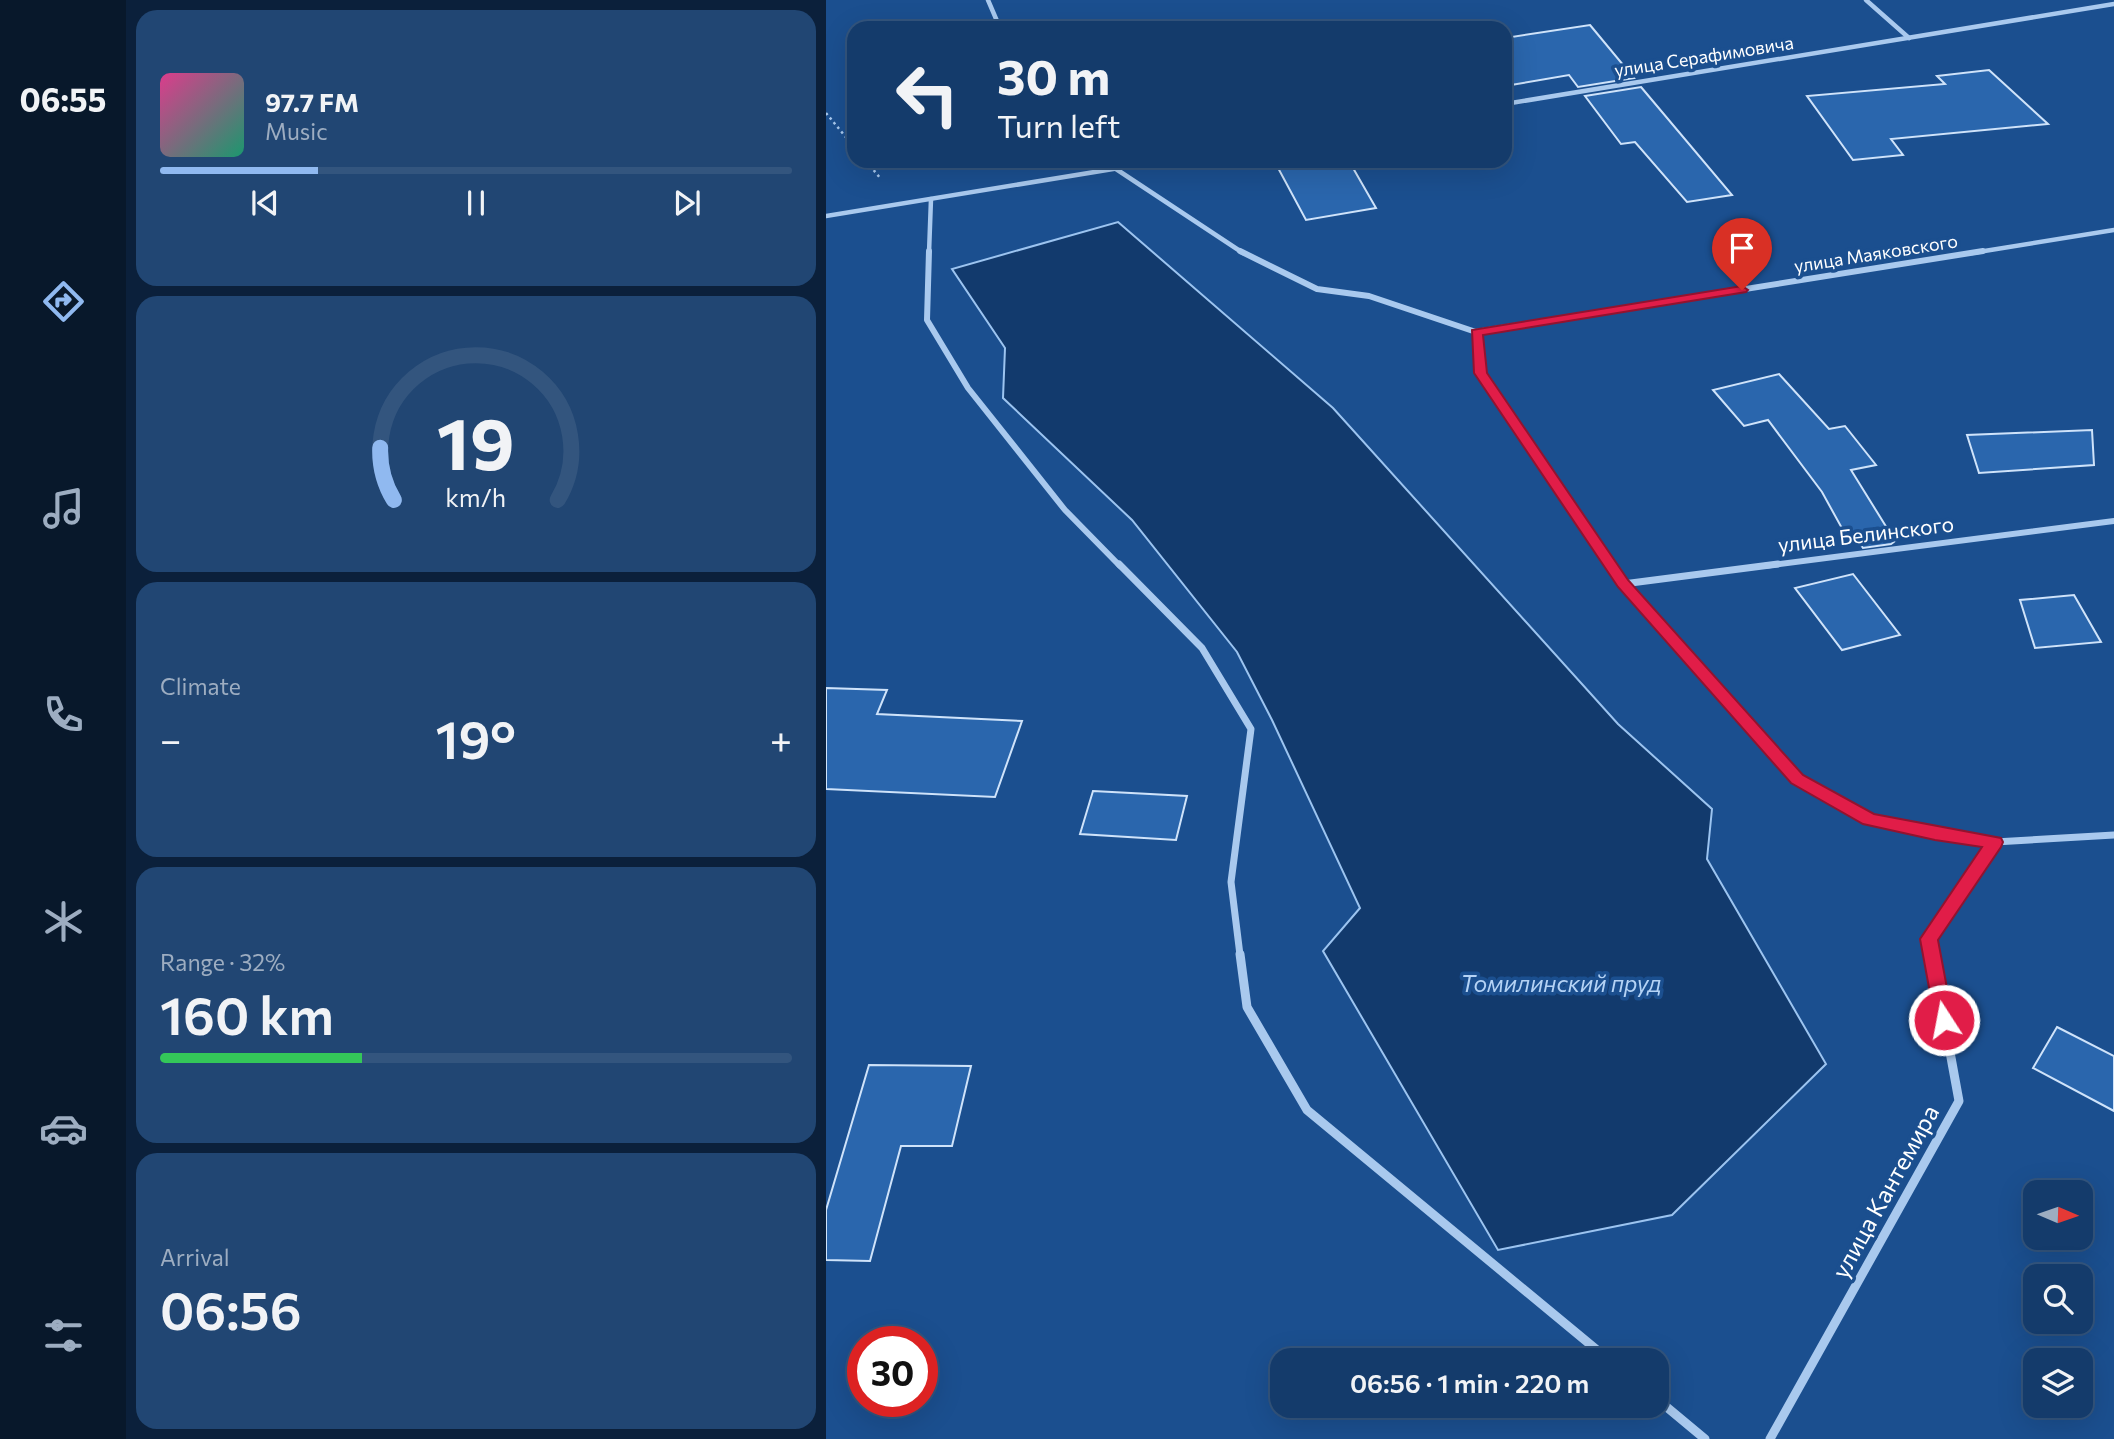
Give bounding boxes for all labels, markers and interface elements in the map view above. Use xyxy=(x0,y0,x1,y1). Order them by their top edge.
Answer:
street label: улица Серафимовича xyxy=(1613,31,1795,81)
text: 30 m xyxy=(997,45,1110,105)
icon: left xyxy=(882,49,973,140)
text: 06:55 xyxy=(20,79,106,119)
text: 97.7 FM xyxy=(265,86,359,117)
text: Turn left xyxy=(997,105,1121,145)
text: Music xyxy=(265,117,328,145)
icon: previous xyxy=(246,184,284,222)
icon: pause xyxy=(457,184,495,222)
icon: next xyxy=(668,184,706,222)
pin xyxy=(1712,218,1772,290)
icon: arrive xyxy=(1723,229,1761,267)
street label: улица Маяковского xyxy=(1792,229,1959,277)
icon: directions xyxy=(39,277,88,326)
text: 19 xyxy=(437,396,515,485)
text: km/h xyxy=(446,481,506,511)
icon: music xyxy=(39,484,88,533)
street label: улица Белинского xyxy=(1776,510,1955,557)
text: Climate xyxy=(160,672,241,700)
icon: phone xyxy=(39,690,88,739)
text: 19° xyxy=(435,706,516,770)
text: − xyxy=(160,715,182,762)
text: + xyxy=(770,715,792,762)
icon: climate xyxy=(39,897,88,946)
text: Range · 32% xyxy=(160,948,285,976)
water label: Томилинский пруд xyxy=(1461,969,1661,997)
text: 160 km xyxy=(160,982,334,1046)
position arrow xyxy=(1907,983,1981,1057)
street label: улица Кантемира xyxy=(1825,1100,1944,1283)
icon: car xyxy=(39,1104,88,1153)
north arrow xyxy=(2023,1180,2093,1250)
map controls xyxy=(2023,1180,2093,1418)
text: Arrival xyxy=(160,1243,230,1271)
button: search xyxy=(2023,1264,2093,1334)
text: 06:56 xyxy=(160,1277,302,1341)
icon: filters xyxy=(39,1311,88,1360)
speed limit sign: 30 xyxy=(847,1326,938,1417)
button: layers xyxy=(2023,1348,2093,1418)
text: 06:56 · 1 min · 220 m xyxy=(1350,1367,1589,1398)

